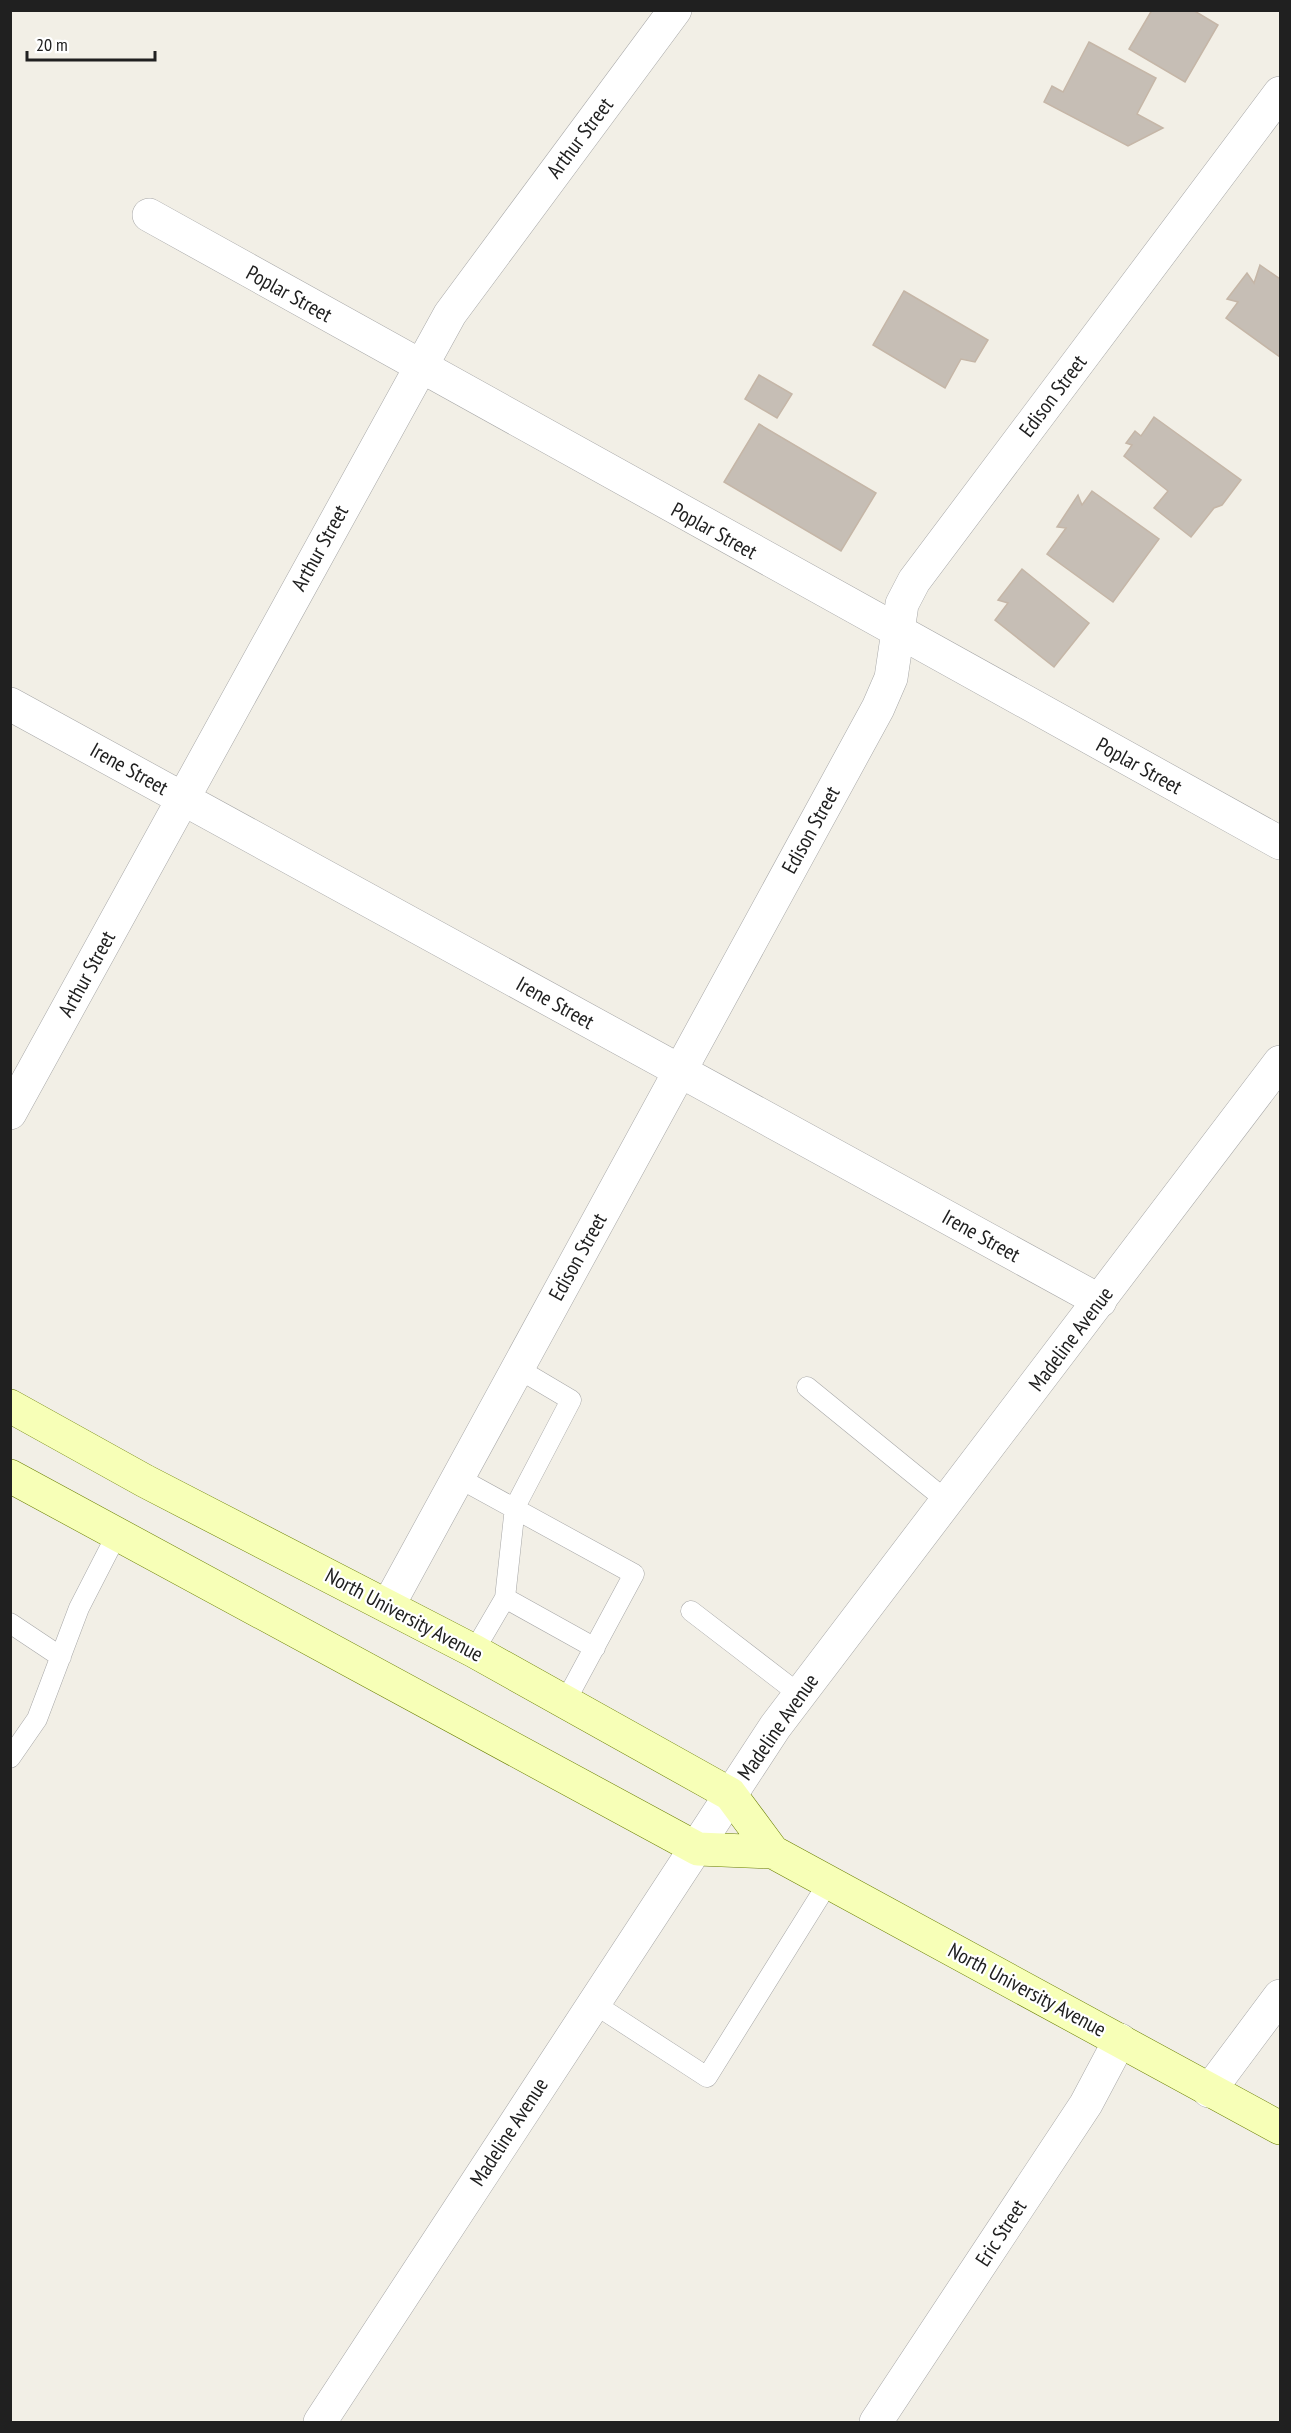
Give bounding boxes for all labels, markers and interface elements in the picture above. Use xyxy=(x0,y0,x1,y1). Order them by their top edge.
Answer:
scale bar xyxy=(27,24,154,62)
text: 20 m xyxy=(36,33,68,56)
street label: Arthur Street xyxy=(541,92,619,183)
street label: Poplar Street xyxy=(242,259,337,328)
street label: Edison Street xyxy=(1013,349,1092,442)
street label: Poplar Street xyxy=(667,496,762,565)
street label: Arthur Street xyxy=(285,500,354,595)
street label: Poplar Street xyxy=(1092,731,1187,800)
street label: Irene Street xyxy=(85,736,173,801)
street label: Edison Street xyxy=(775,781,846,878)
street label: Arthur Street xyxy=(52,926,121,1021)
street label: Irene Street xyxy=(511,970,599,1035)
street label: Irene Street xyxy=(937,1203,1025,1268)
street label: Edison Street xyxy=(542,1208,613,1305)
street label: Madeline Avenue xyxy=(1023,1281,1119,1396)
street label: North University Avenue xyxy=(321,1562,488,1668)
street label: Madeline Avenue xyxy=(731,1668,824,1785)
street label: North University Avenue xyxy=(944,1937,1111,2043)
street label: Madeline Avenue xyxy=(464,2072,554,2191)
street label: Eric Street xyxy=(969,2194,1032,2271)

